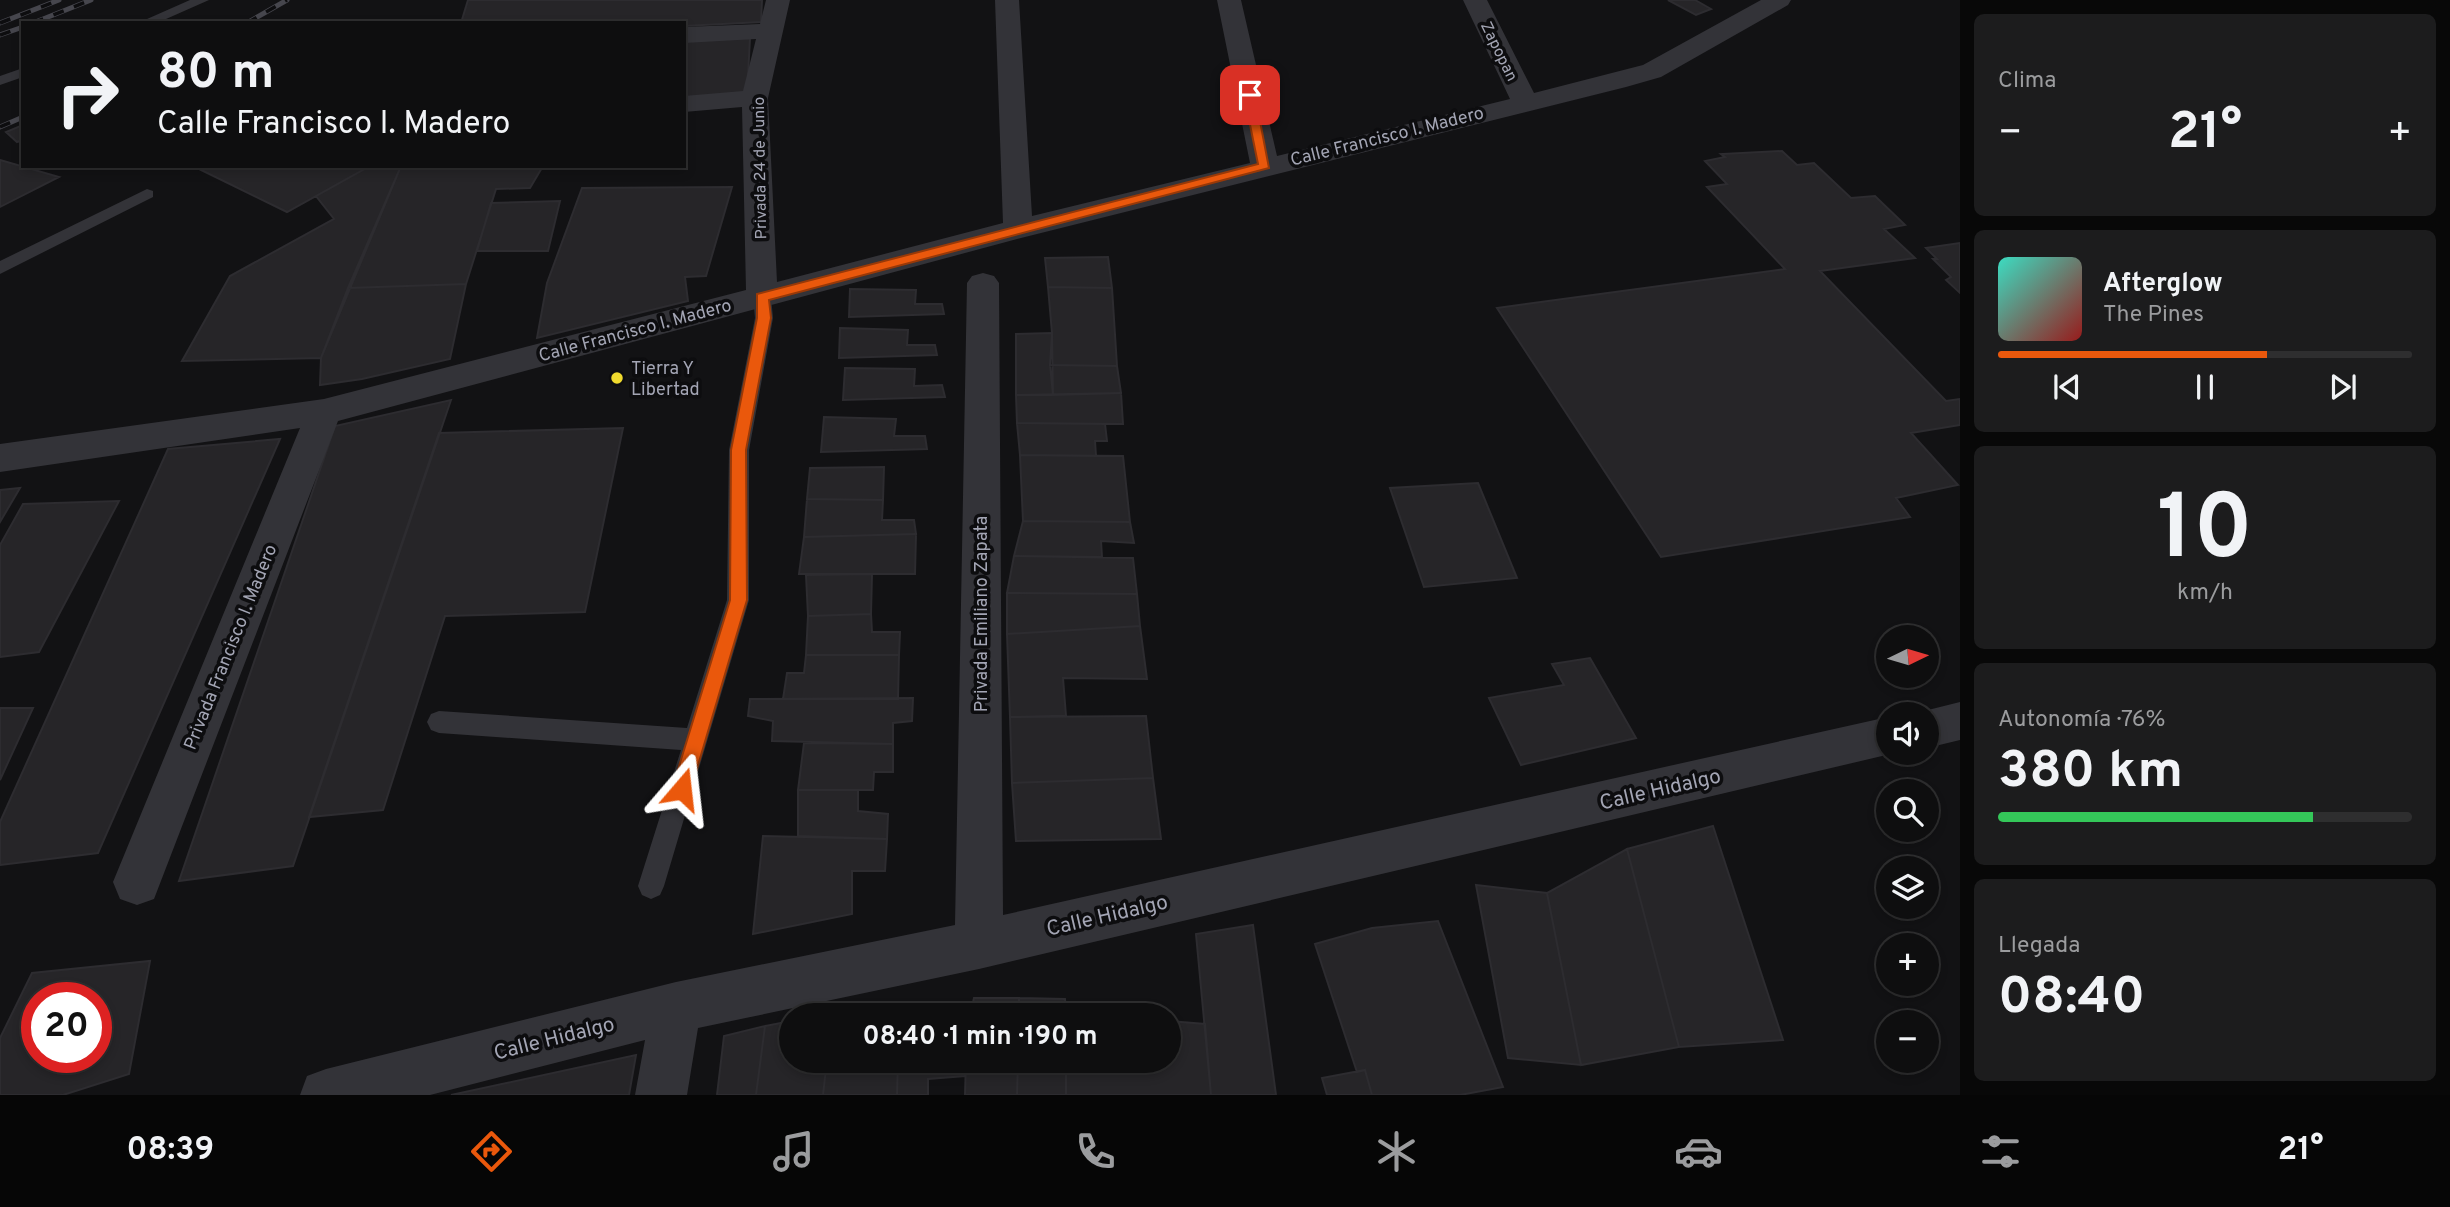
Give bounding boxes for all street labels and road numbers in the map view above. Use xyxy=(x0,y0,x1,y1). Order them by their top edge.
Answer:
street label: Zapopan xyxy=(1475,19,1521,85)
street label: Privada 24 de Junio xyxy=(750,96,772,239)
street label: Calle Francisco I. Madero xyxy=(1288,102,1487,173)
street label: Calle Francisco I. Madero xyxy=(536,295,734,368)
street label: Privada Emiliano Zapata xyxy=(971,516,994,712)
street label: Privada Francisco I. Madero xyxy=(180,541,283,754)
street label: Calle Hidalgo xyxy=(1597,763,1724,818)
street label: Calle Hidalgo xyxy=(1044,889,1171,944)
street label: Calle Hidalgo xyxy=(491,1011,618,1068)

